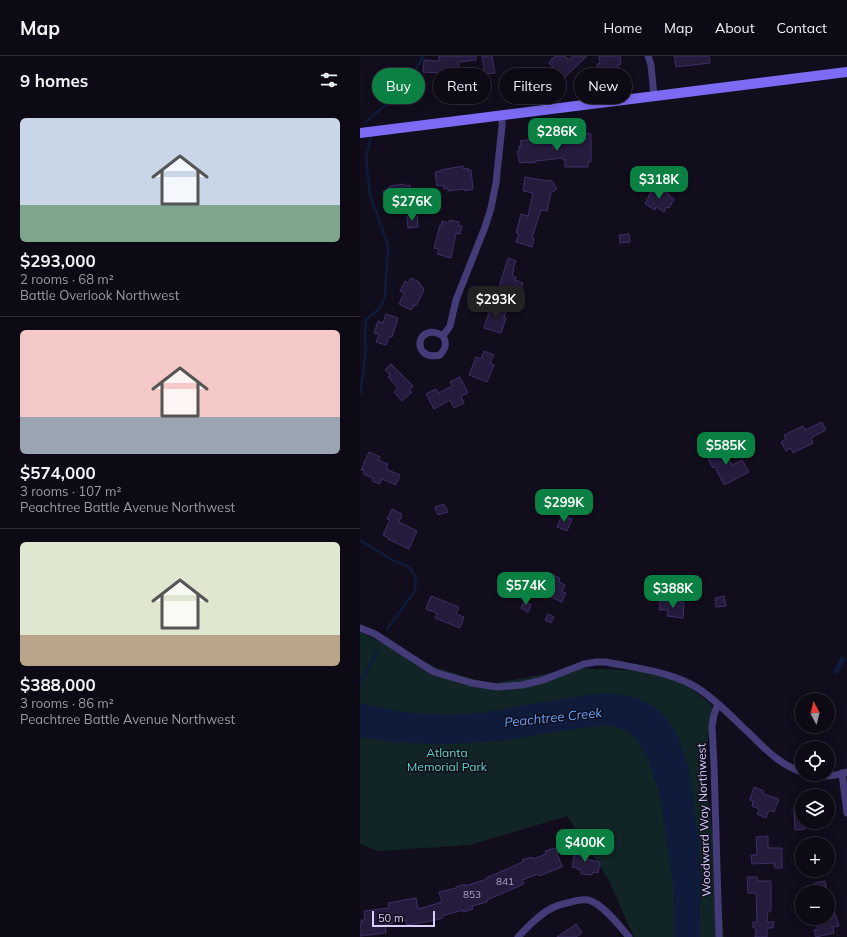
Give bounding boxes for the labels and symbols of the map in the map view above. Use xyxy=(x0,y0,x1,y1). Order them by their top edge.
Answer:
pin: $286K xyxy=(529,118,585,152)
pin: $318K xyxy=(631,166,687,200)
pin: $276K xyxy=(384,188,440,222)
pin: $293K xyxy=(468,286,524,320)
pin: $585K xyxy=(698,432,754,466)
pin: $299K xyxy=(536,489,592,523)
pin: $574K xyxy=(498,572,554,606)
pin: $388K xyxy=(645,575,701,609)
north arrow xyxy=(795,693,835,733)
water label: Peachtree Creek xyxy=(503,704,603,730)
street label: Woodward Way Northwest xyxy=(693,743,714,897)
park label: Atlanta Memorial Park xyxy=(407,745,488,774)
pin: $400K xyxy=(557,829,613,863)
house number: 841 xyxy=(496,875,514,888)
house number: 853 xyxy=(463,888,481,901)
scale bar xyxy=(372,909,435,928)

